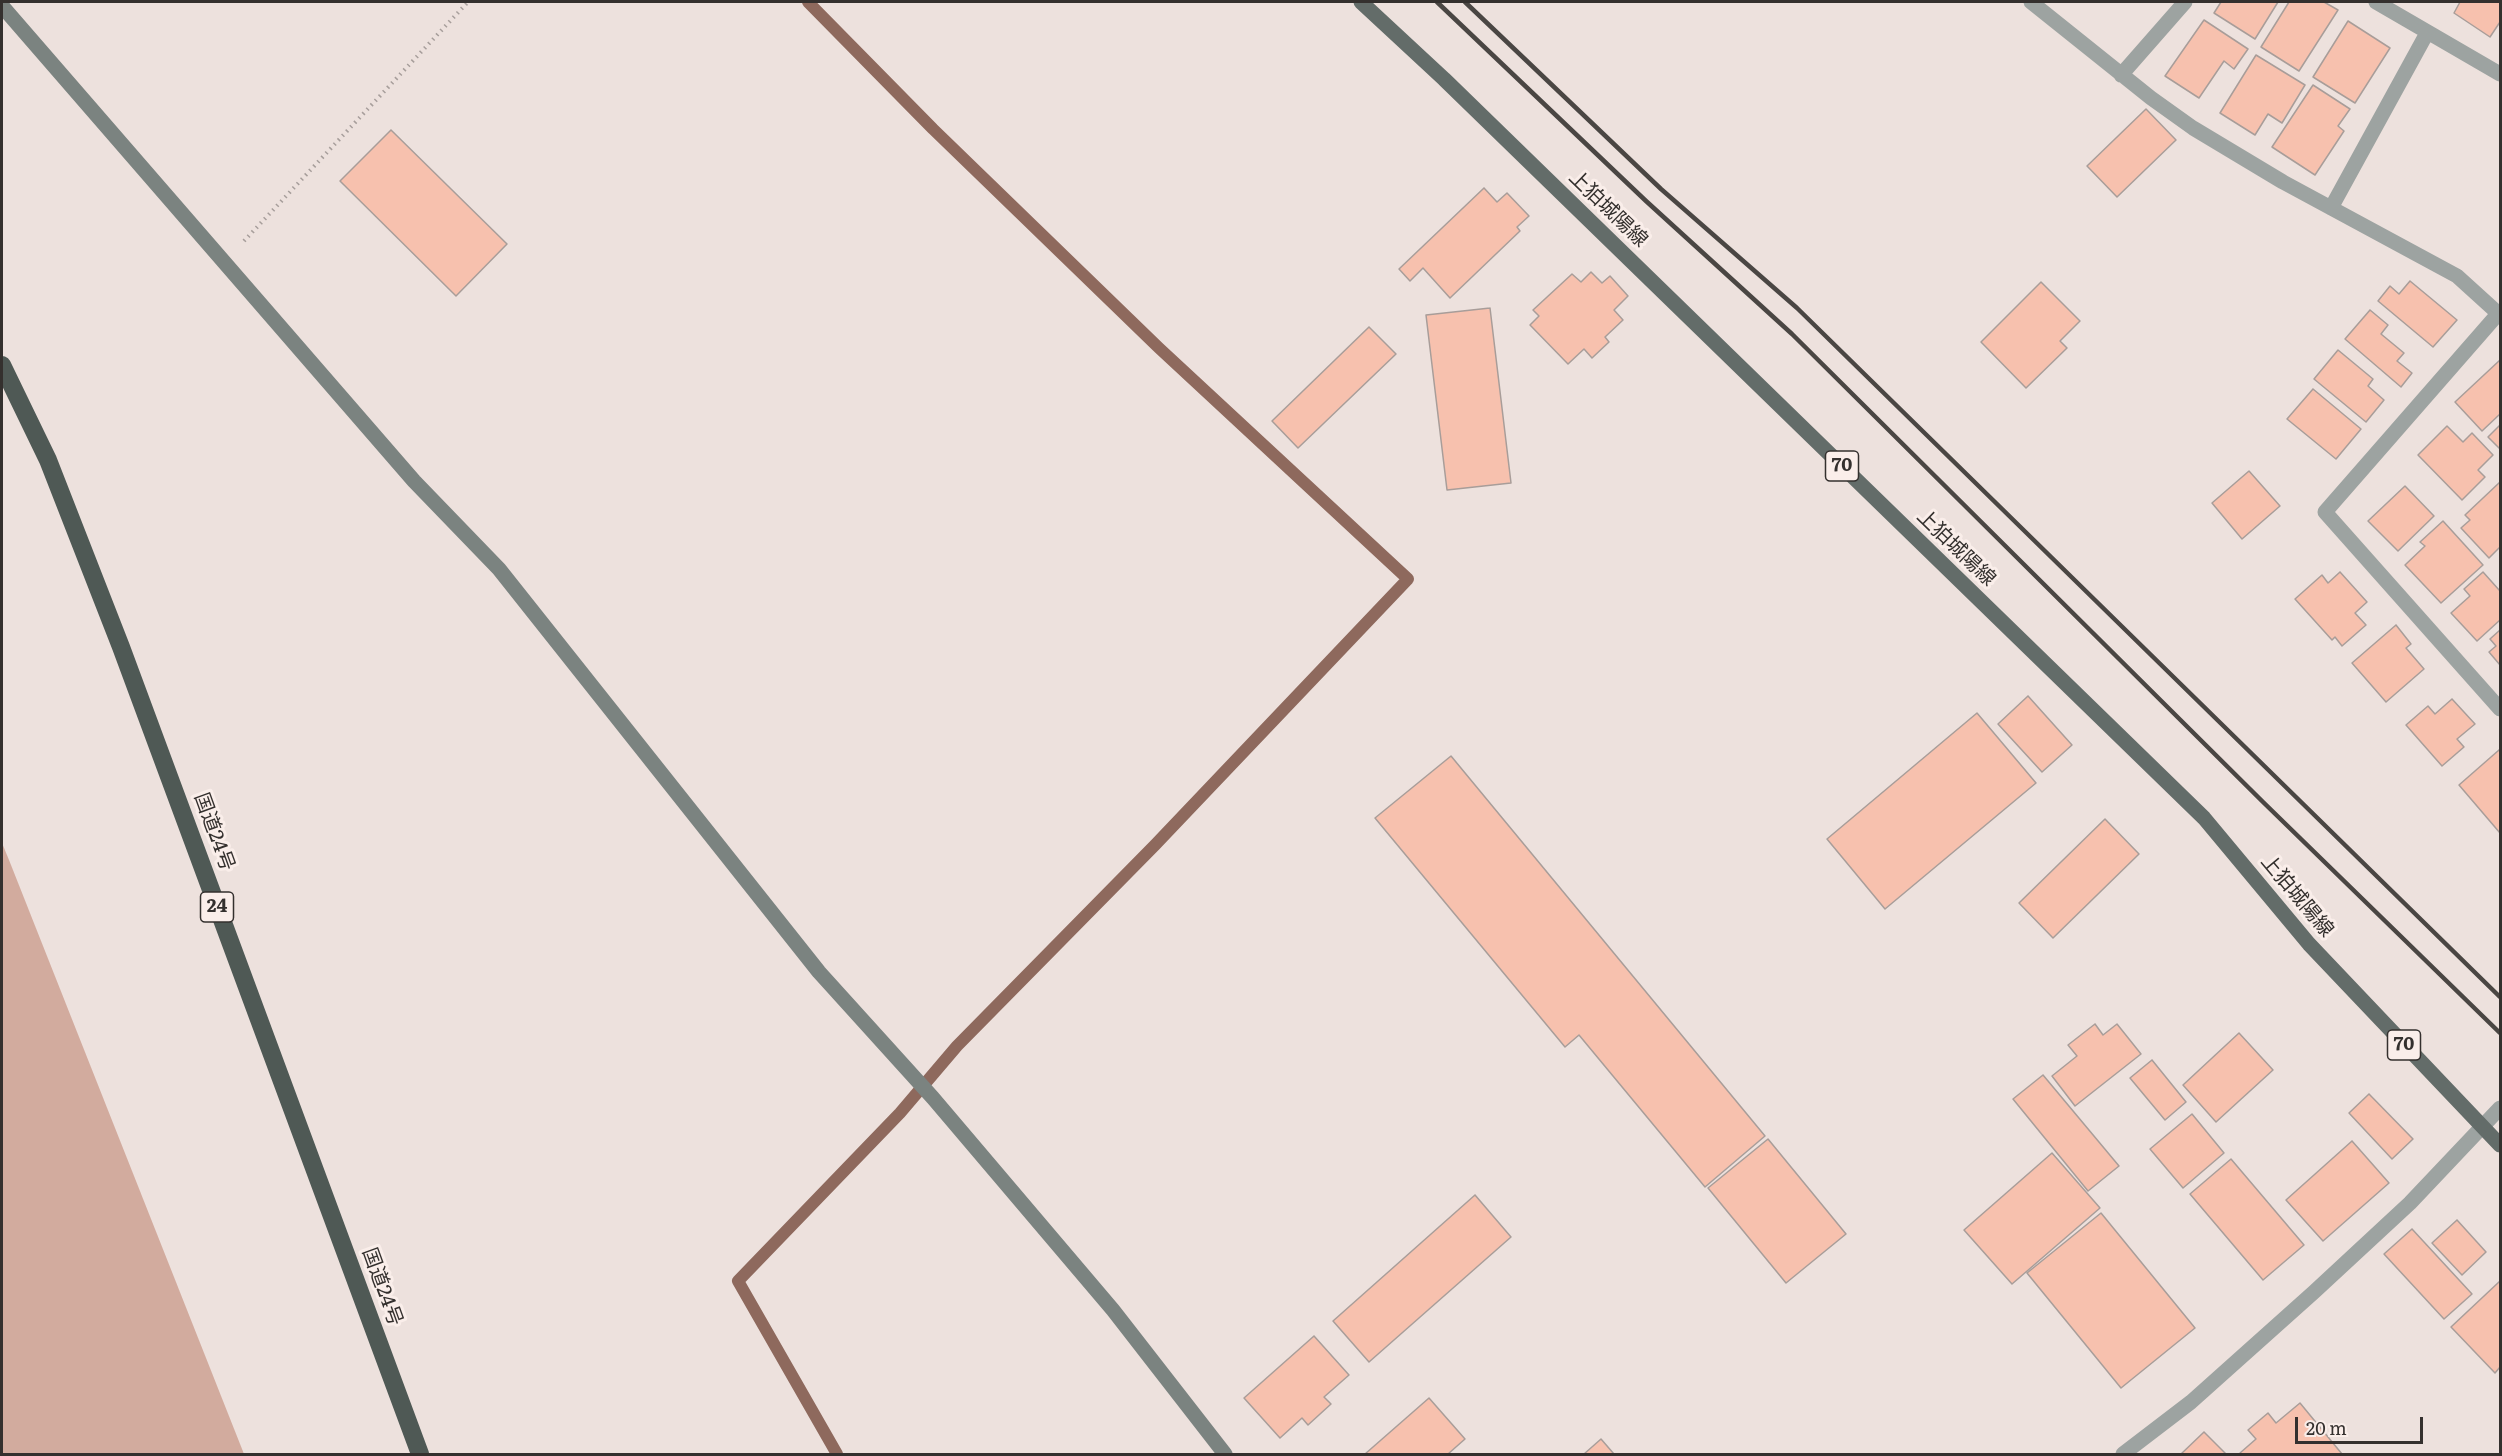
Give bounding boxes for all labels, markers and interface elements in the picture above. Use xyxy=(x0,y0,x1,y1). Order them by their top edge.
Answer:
street label: 上狛城陽線 xyxy=(1564,166,1652,252)
road number: 70 xyxy=(1826,451,1858,481)
street label: 上狛城陽線 xyxy=(1912,505,2000,591)
street label: 国道24号 xyxy=(189,790,239,874)
street label: 上狛城陽線 xyxy=(2256,850,2338,942)
road number: 24 xyxy=(200,892,234,922)
road number: 70 xyxy=(2388,1030,2420,1060)
street label: 国道24号 xyxy=(357,1245,407,1329)
scale bar xyxy=(2298,1405,2426,1443)
text: 20 m xyxy=(2306,1414,2347,1441)

